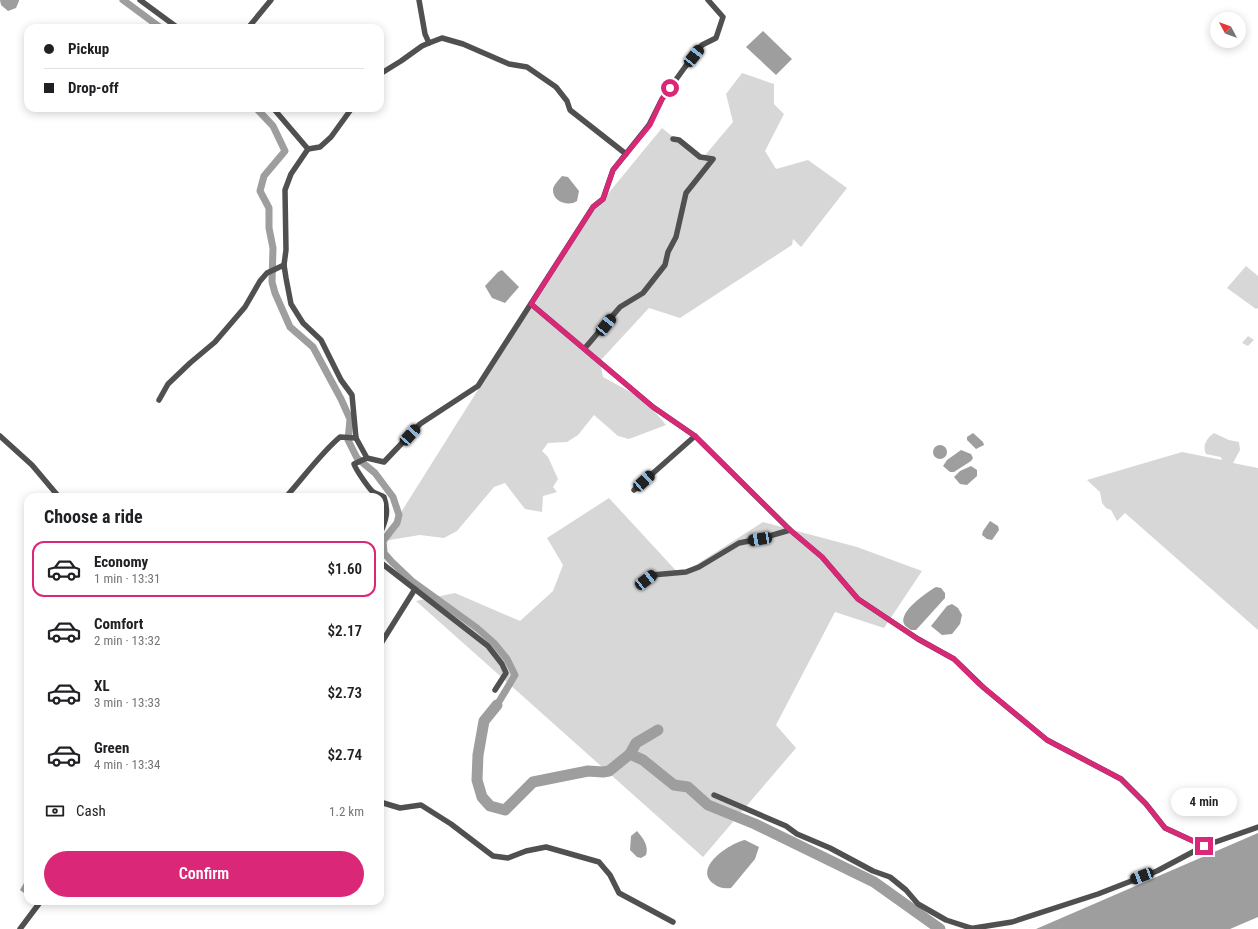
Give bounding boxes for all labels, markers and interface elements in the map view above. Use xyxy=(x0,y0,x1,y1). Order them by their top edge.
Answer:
north arrow xyxy=(1210,12,1246,48)
map controls xyxy=(1210,12,1246,48)
text: Pickup xyxy=(68,40,109,58)
car xyxy=(682,43,706,69)
text: Drop-off xyxy=(68,79,119,97)
route start xyxy=(661,79,679,97)
car xyxy=(594,312,618,338)
car xyxy=(398,422,422,448)
car xyxy=(631,469,657,493)
text: Choose a ride xyxy=(44,506,143,527)
car xyxy=(747,531,773,547)
icon: car xyxy=(46,551,82,587)
text: Economy xyxy=(94,553,148,571)
text: $1.60 xyxy=(328,560,362,578)
car xyxy=(633,568,659,592)
text: 1 min · 13:31 xyxy=(94,571,160,586)
icon: car xyxy=(46,613,82,649)
text: Comfort xyxy=(94,615,143,633)
text: $2.17 xyxy=(328,622,362,640)
text: 2 min · 13:32 xyxy=(94,633,160,648)
icon: car xyxy=(46,675,82,711)
text: XL xyxy=(94,677,110,695)
text: $2.73 xyxy=(328,684,362,702)
text: 3 min · 13:33 xyxy=(94,695,160,710)
icon: car xyxy=(46,737,82,773)
text: Green xyxy=(94,739,129,757)
text: $2.74 xyxy=(328,746,362,764)
text: 4 min · 13:34 xyxy=(94,757,160,772)
callout: 4 min xyxy=(1171,788,1237,816)
text: 4 min xyxy=(1190,794,1218,809)
icon: cash xyxy=(44,800,66,822)
text: Cash xyxy=(76,802,106,820)
text: 1.2 km xyxy=(329,804,364,819)
route end xyxy=(1195,837,1213,855)
button: Confirm xyxy=(44,851,364,897)
car xyxy=(1129,866,1155,886)

